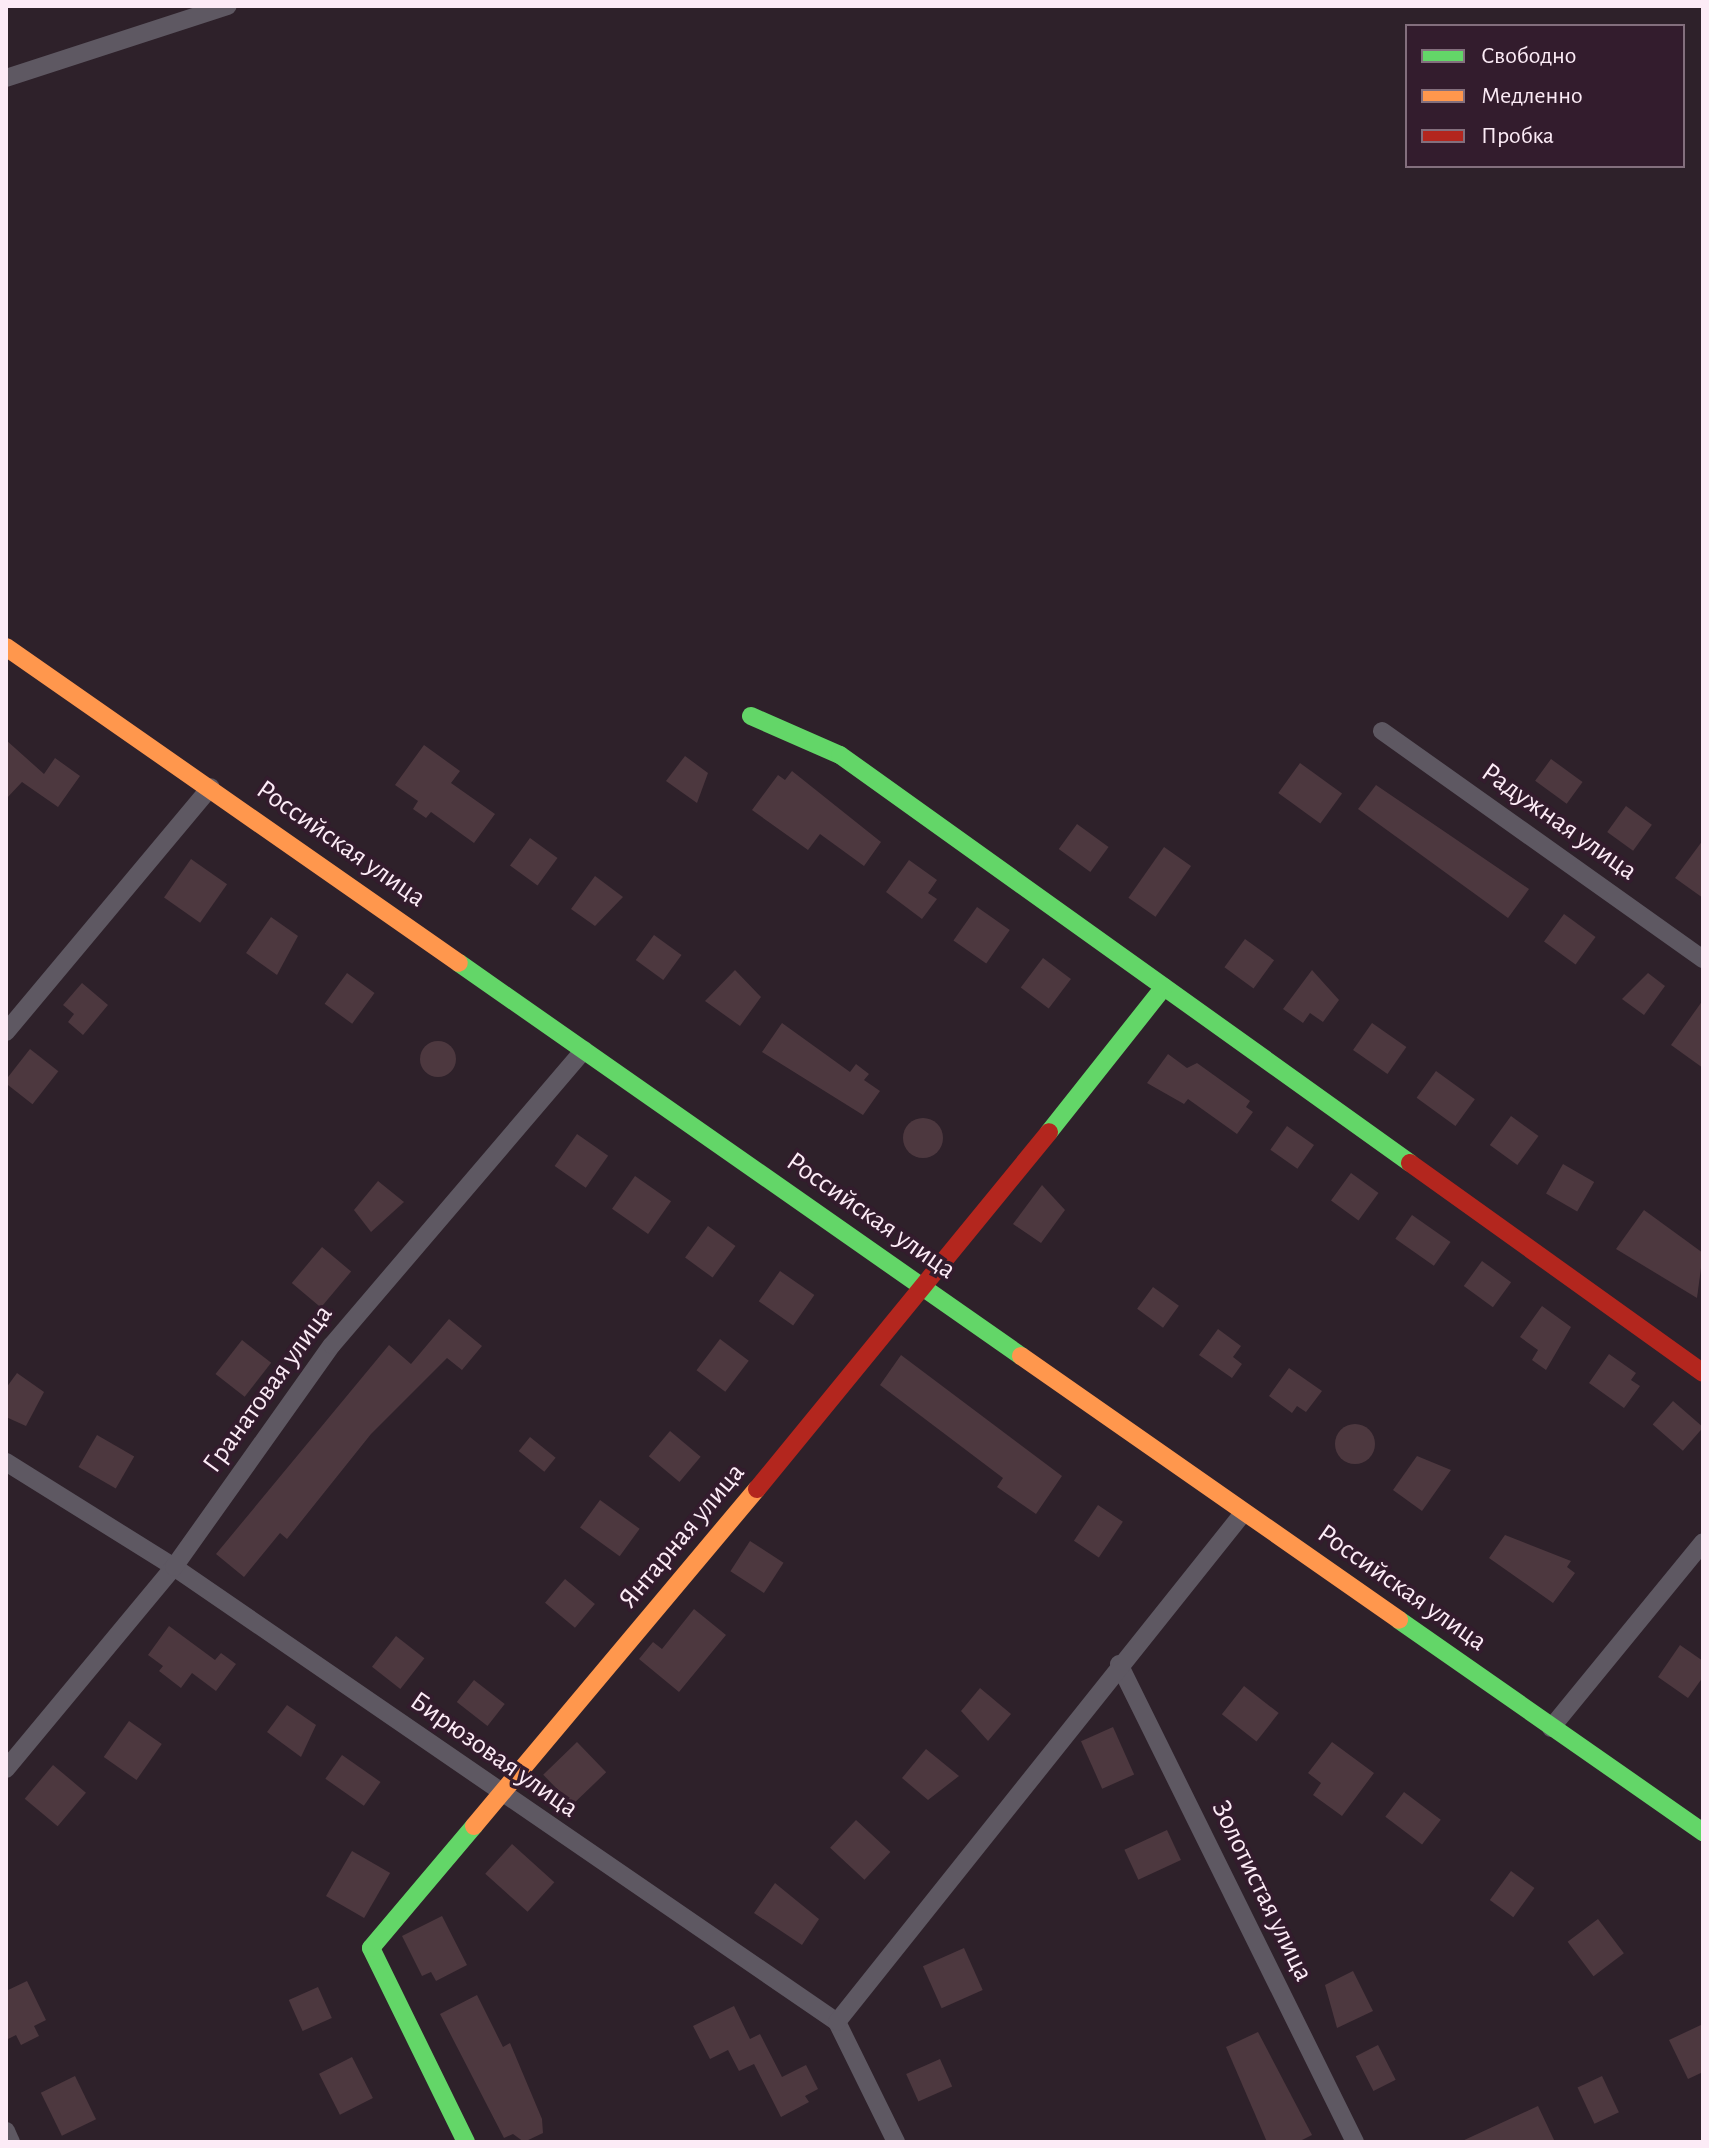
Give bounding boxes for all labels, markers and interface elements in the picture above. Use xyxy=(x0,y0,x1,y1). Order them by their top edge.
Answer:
legend xyxy=(1405,24,1685,168)
text: Свободно xyxy=(1481,44,1576,68)
text: Медленно xyxy=(1481,84,1583,108)
text: Пробка xyxy=(1481,124,1554,148)
street label: Радужная улица xyxy=(1475,756,1643,888)
street label: Российская улица xyxy=(250,773,432,915)
street label: Российская улица xyxy=(780,1145,962,1287)
street label: Гранатовая улица xyxy=(196,1298,340,1480)
street label: Янтарная улица xyxy=(612,1457,752,1615)
street label: Российская улица xyxy=(1311,1517,1493,1659)
street label: Бирюзовая улица xyxy=(403,1685,585,1825)
street label: Золотистая улица xyxy=(1204,1795,1320,1987)

